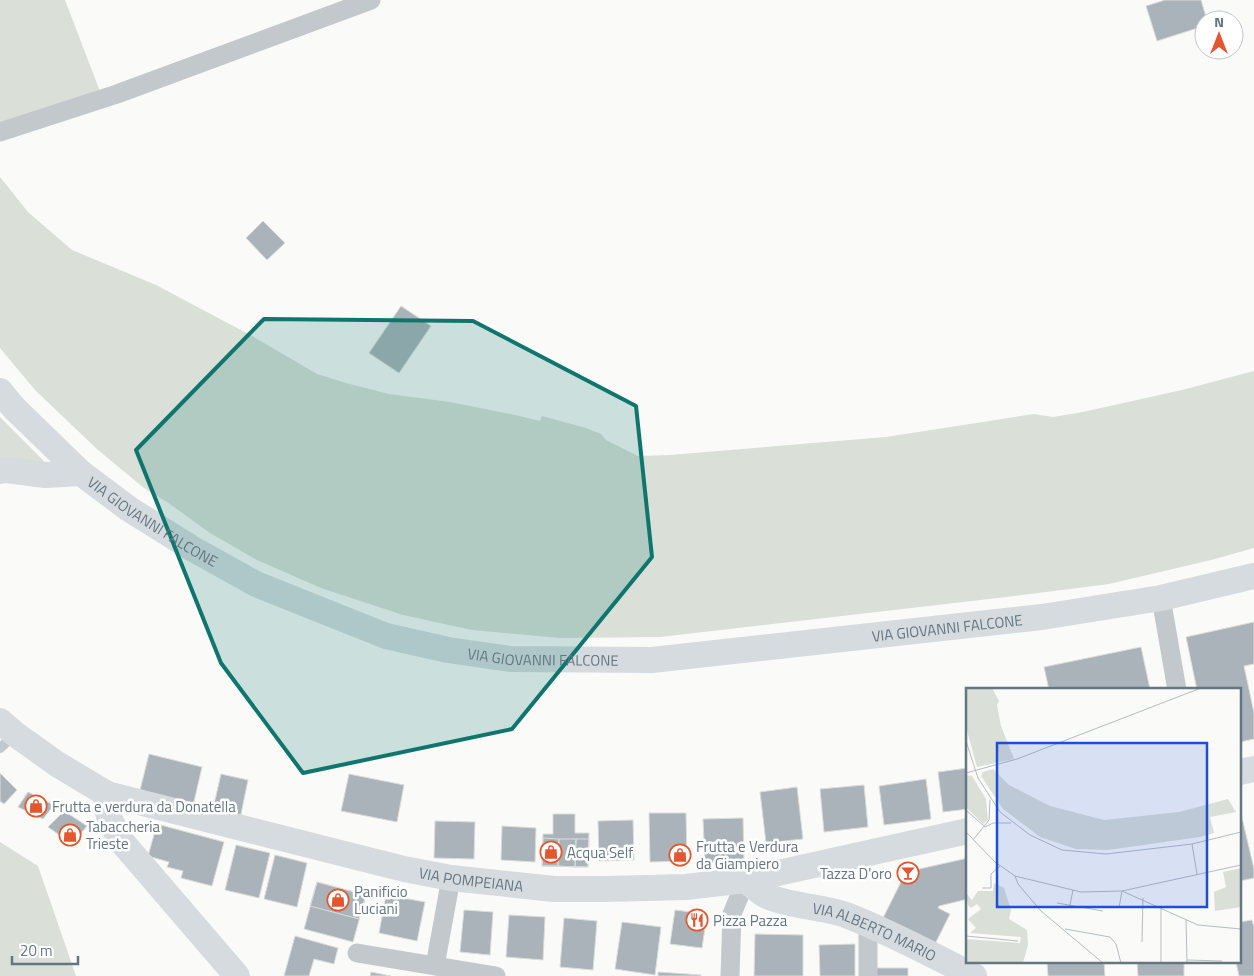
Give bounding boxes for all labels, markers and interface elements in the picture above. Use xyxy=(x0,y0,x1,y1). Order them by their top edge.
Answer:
north arrow xyxy=(1194,10,1244,60)
text: N xyxy=(1214,11,1224,32)
street label: VIA GIOVANNI FALCONE xyxy=(83,470,222,572)
street label: VIA GIOVANNI FALCONE xyxy=(870,608,1024,647)
street label: VIA GIOVANNI FALCONE xyxy=(466,641,619,671)
inset map xyxy=(966,688,1242,964)
shop icon: Frutta e verdura da Donatella xyxy=(24,794,48,818)
place label: Frutta e verdura da Donatella xyxy=(52,795,236,818)
place label: Tabaccheria Trieste xyxy=(86,815,161,855)
shop icon: Tabaccheria Trieste xyxy=(58,823,82,847)
place label: Frutta e Verdura da Giampiero xyxy=(696,835,799,875)
shop icon: Acqua Self xyxy=(539,840,563,864)
place label: Acqua Self xyxy=(567,841,633,864)
shop icon: Frutta e Verdura da Giampiero xyxy=(668,843,692,867)
street label: VIA POMPEIANA xyxy=(417,861,524,897)
bar icon: Tazza D'oro xyxy=(896,861,920,885)
place label: Tazza D'oro xyxy=(820,862,892,885)
place label: Panificio Luciani xyxy=(354,880,408,920)
shop icon: Panificio Luciani xyxy=(326,888,350,912)
street label: VIA ALBERTO MARIO xyxy=(811,896,941,967)
restaurant icon: Pizza Pazza xyxy=(685,908,709,932)
place label: Pizza Pazza xyxy=(713,909,788,932)
scale bar xyxy=(12,934,79,966)
text: 20 m xyxy=(20,939,53,962)

